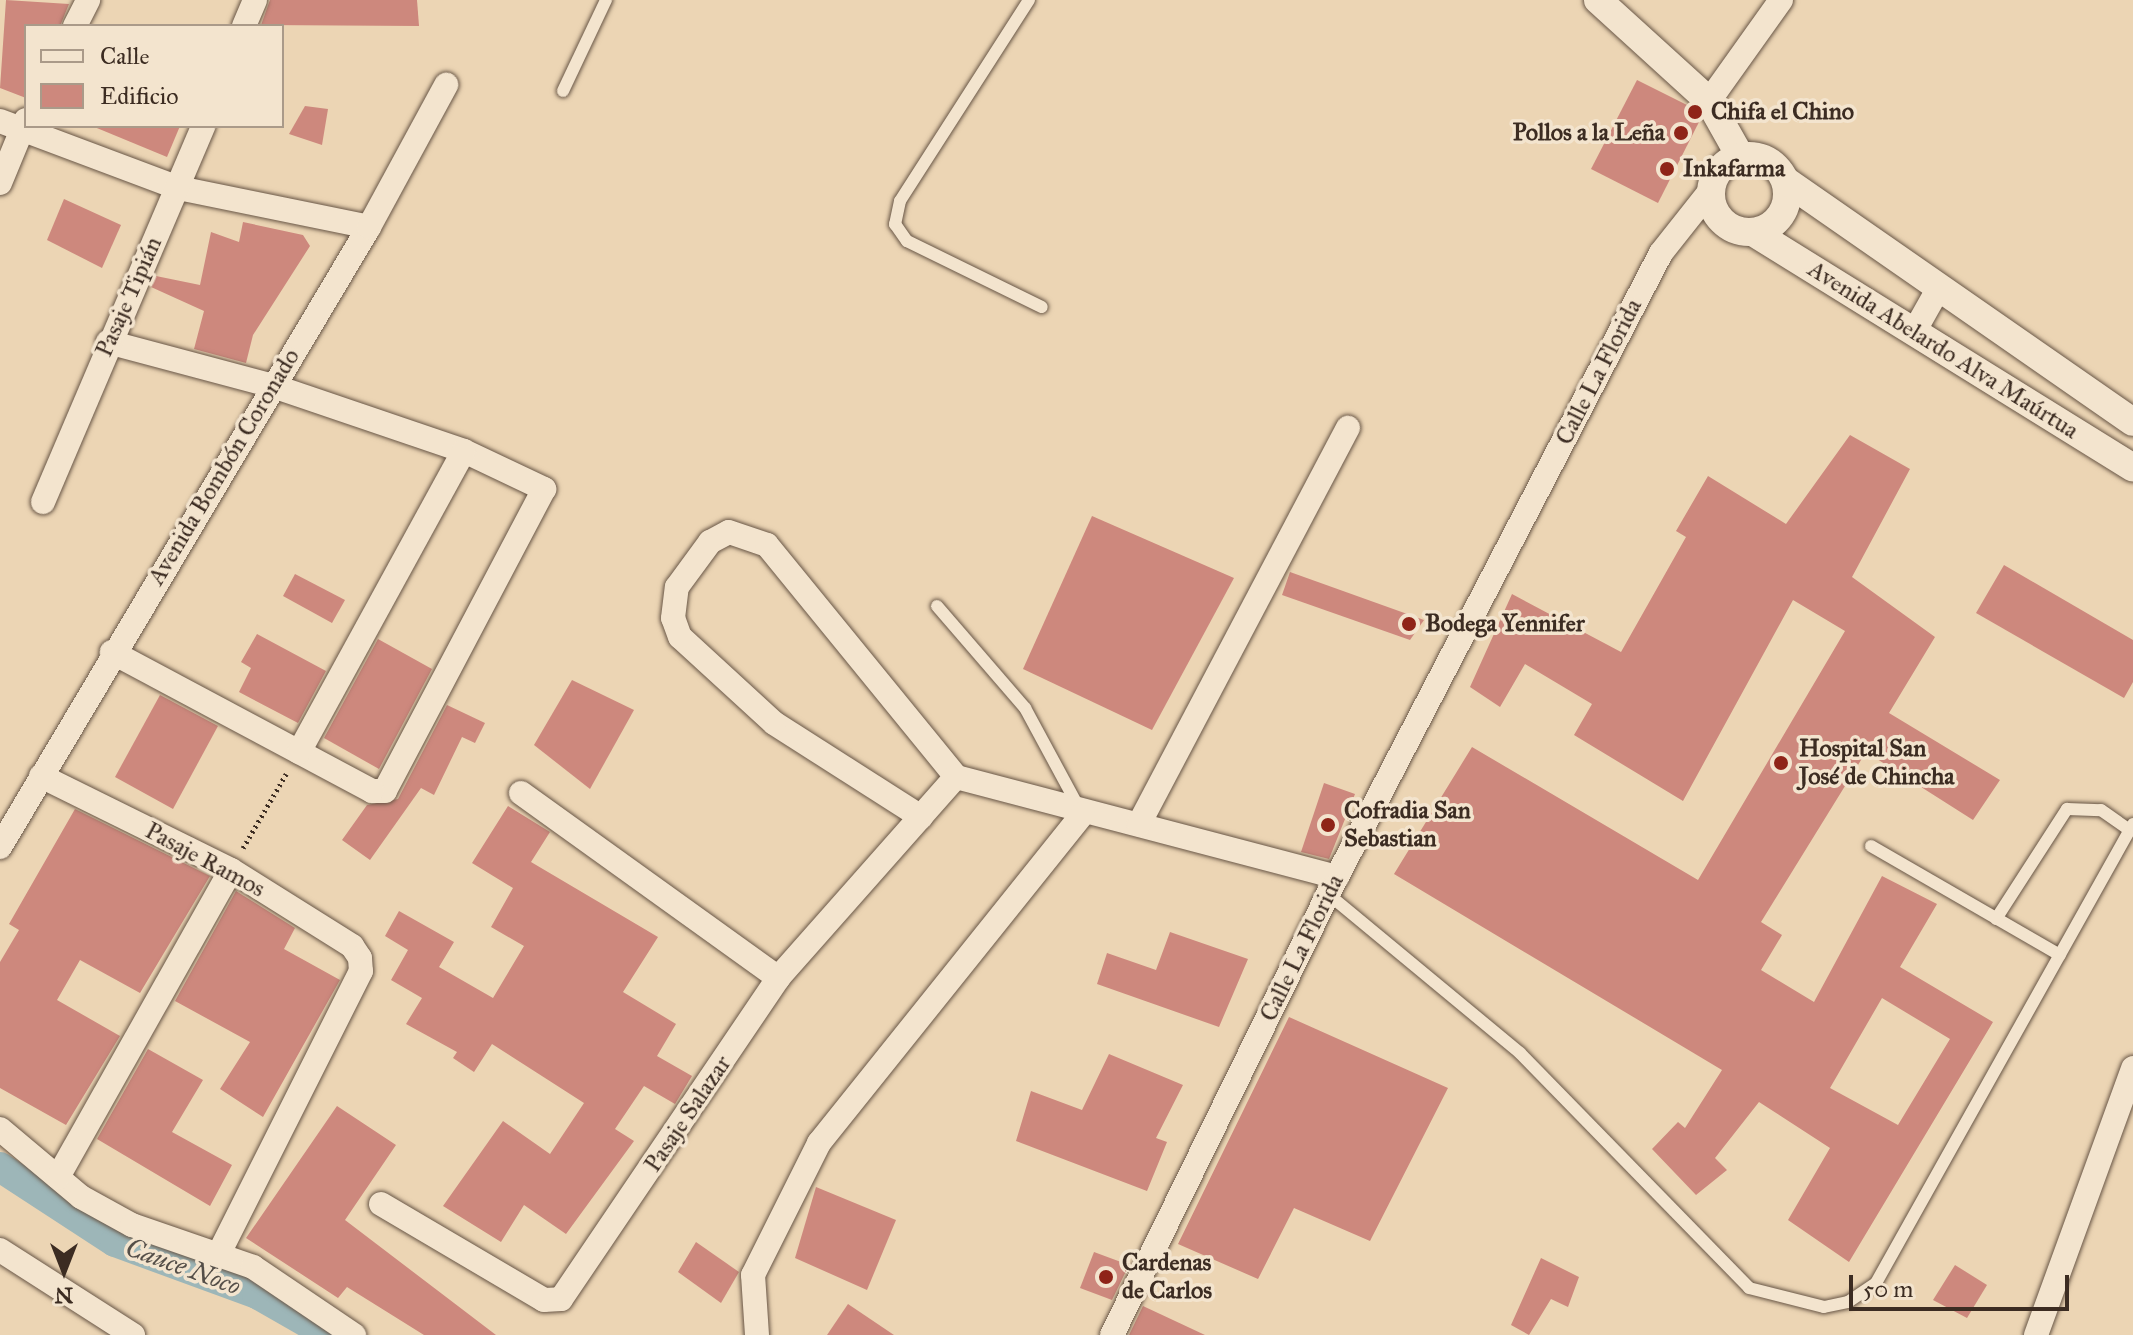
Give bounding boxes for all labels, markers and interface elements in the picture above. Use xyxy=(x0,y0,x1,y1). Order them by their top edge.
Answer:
legend xyxy=(24,24,284,128)
text: Calle xyxy=(100,41,149,71)
text: Edificio xyxy=(100,81,179,111)
place label: Chifa el Chino xyxy=(1711,98,1854,126)
marker: Chifa el Chino xyxy=(1686,103,1704,121)
place label: Pollos a la Leña xyxy=(1513,119,1665,147)
marker: Pollos a la Leña xyxy=(1672,124,1690,142)
place label: Inkafarma xyxy=(1683,155,1785,183)
marker: Inkafarma xyxy=(1658,160,1676,178)
street label: Pasaje Tipián xyxy=(90,233,168,361)
street label: Avenida Abelardo Alva Maúrtua xyxy=(1803,255,2083,445)
street label: Calle La Florida xyxy=(1550,294,1648,450)
street label: Avenida Bombón Coronado xyxy=(142,344,306,590)
place label: Bodega Yennifer xyxy=(1425,610,1585,638)
marker: Bodega Yennifer xyxy=(1400,615,1418,633)
place label: Hospital San José de Chincha xyxy=(1799,735,1954,791)
marker: Hospital San José de Chincha xyxy=(1770,752,1792,774)
place label: Cofradia San Sebastian xyxy=(1344,797,1471,853)
street label: Pasaje Ramos xyxy=(140,816,270,904)
marker: Cofradia San Sebastian xyxy=(1319,816,1337,834)
street label: Calle La Florida xyxy=(1254,870,1350,1026)
street label: Pasaje Salazar xyxy=(639,1050,737,1178)
north arrow xyxy=(24,1231,104,1311)
water label: Cauce Noco xyxy=(121,1232,245,1302)
place label: Cardenas de Carlos xyxy=(1122,1249,1212,1305)
scale bar xyxy=(1853,1259,2073,1309)
marker: Cardenas de Carlos xyxy=(1097,1268,1115,1286)
text: 50 m xyxy=(1863,1274,1913,1304)
text: N xyxy=(55,1282,73,1309)

